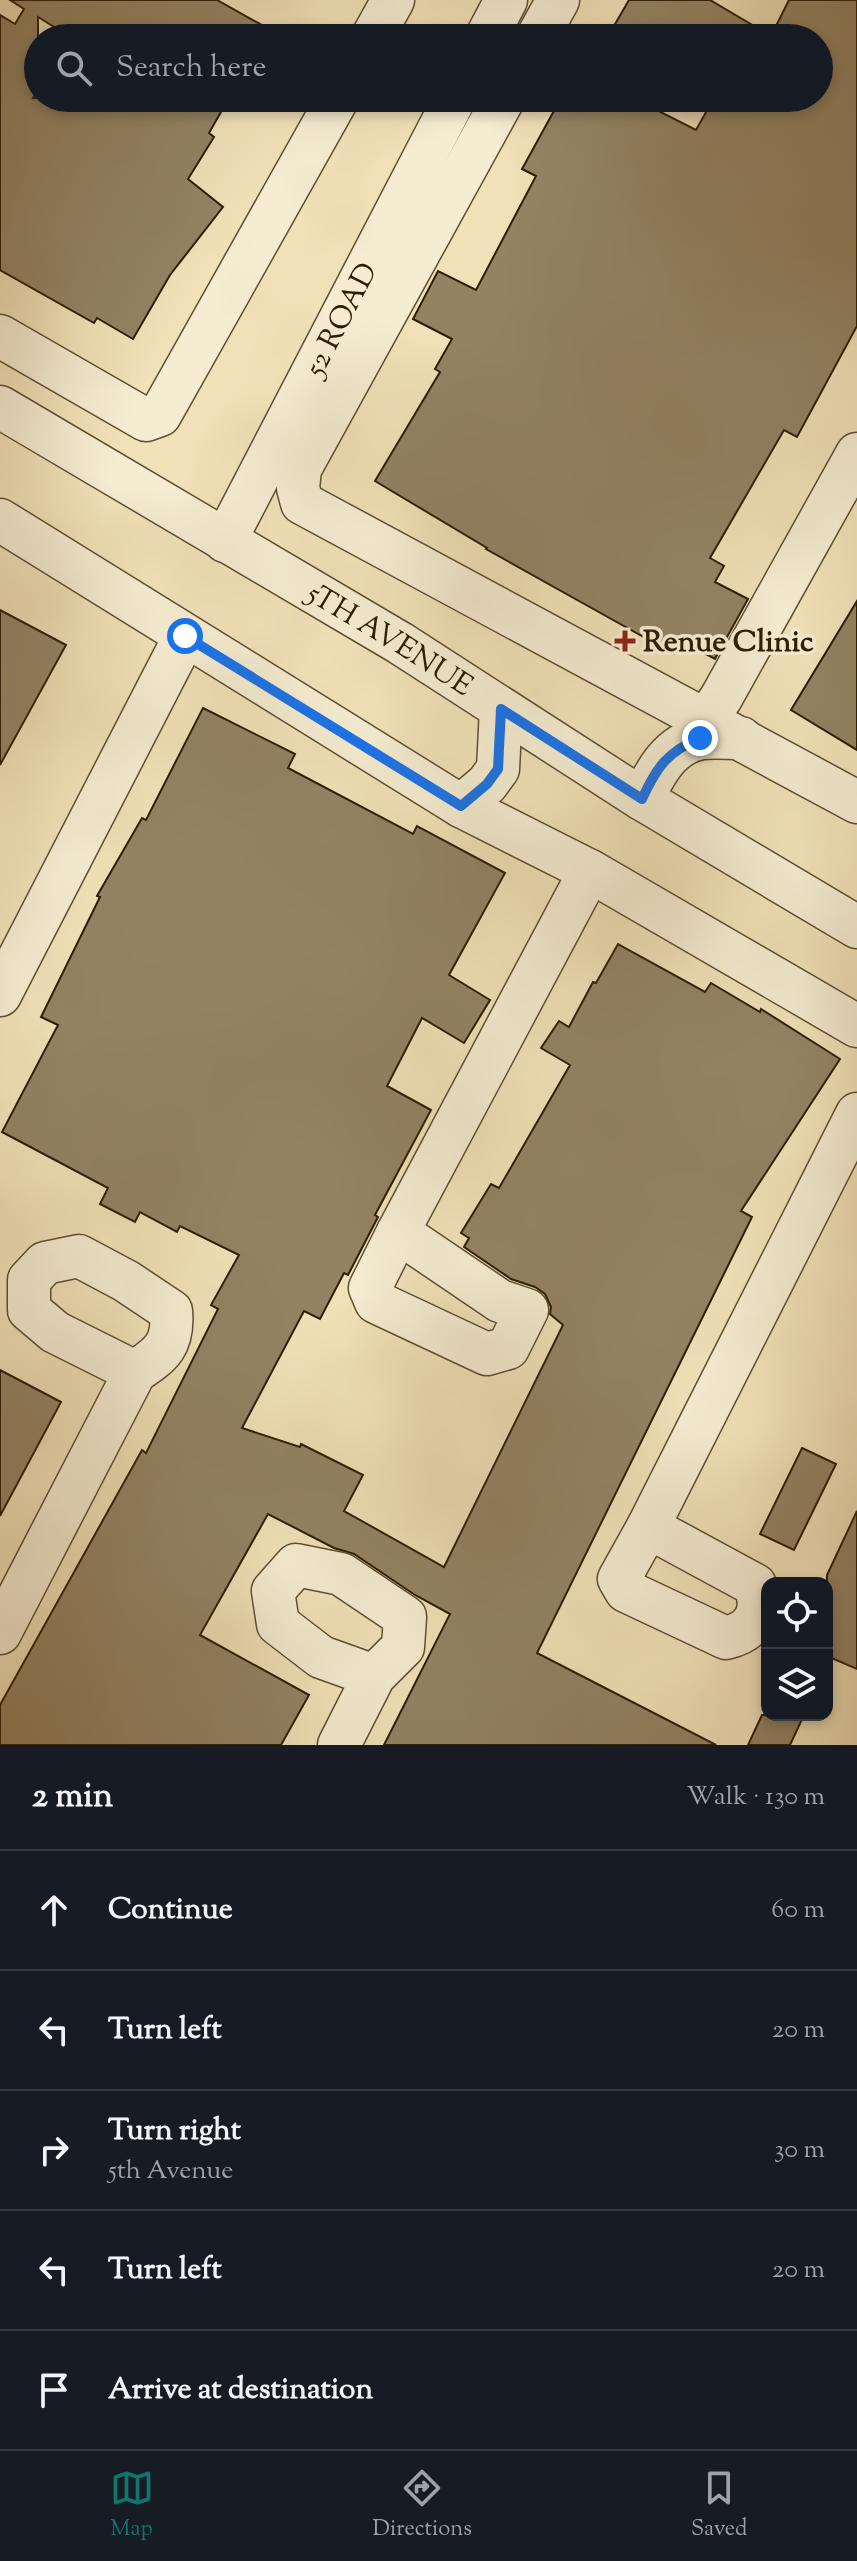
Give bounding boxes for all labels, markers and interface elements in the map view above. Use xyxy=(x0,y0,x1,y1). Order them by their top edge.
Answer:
search box xyxy=(24,24,833,112)
icon: search xyxy=(52,46,96,90)
text: Search here xyxy=(116,47,266,90)
street label: 52 ROAD xyxy=(294,256,390,387)
street label: 5TH AVENUE xyxy=(296,573,480,708)
route start xyxy=(167,618,203,654)
place label: Renue Clinic xyxy=(643,622,814,665)
marker: Renue Clinic xyxy=(614,630,636,652)
route end xyxy=(682,720,718,756)
map controls xyxy=(761,1577,833,1721)
button: locate xyxy=(761,1577,833,1649)
button: layers xyxy=(761,1649,833,1721)
text: 2 min xyxy=(32,1773,113,1822)
text: Walk · 130 m xyxy=(686,1779,825,1816)
icon: ahead xyxy=(32,1888,76,1932)
text: Continue xyxy=(108,1889,233,1932)
text: 60 m xyxy=(771,1892,825,1929)
icon: left xyxy=(32,2008,76,2052)
text: Turn left xyxy=(108,2009,222,2052)
text: 20 m xyxy=(772,2012,825,2049)
text: Turn right xyxy=(108,2110,241,2153)
icon: right xyxy=(32,2128,76,2172)
text: 30 m xyxy=(774,2132,825,2169)
text: 5th Avenue xyxy=(108,2153,233,2190)
icon: left xyxy=(32,2248,76,2292)
text: Turn left xyxy=(108,2249,222,2292)
text: 20 m xyxy=(772,2252,825,2289)
icon: arrive xyxy=(32,2368,76,2412)
text: Arrive at destination xyxy=(108,2369,373,2412)
tab: Map xyxy=(110,2466,154,2546)
tab: Directions xyxy=(373,2466,472,2546)
tab: Saved xyxy=(691,2466,747,2546)

